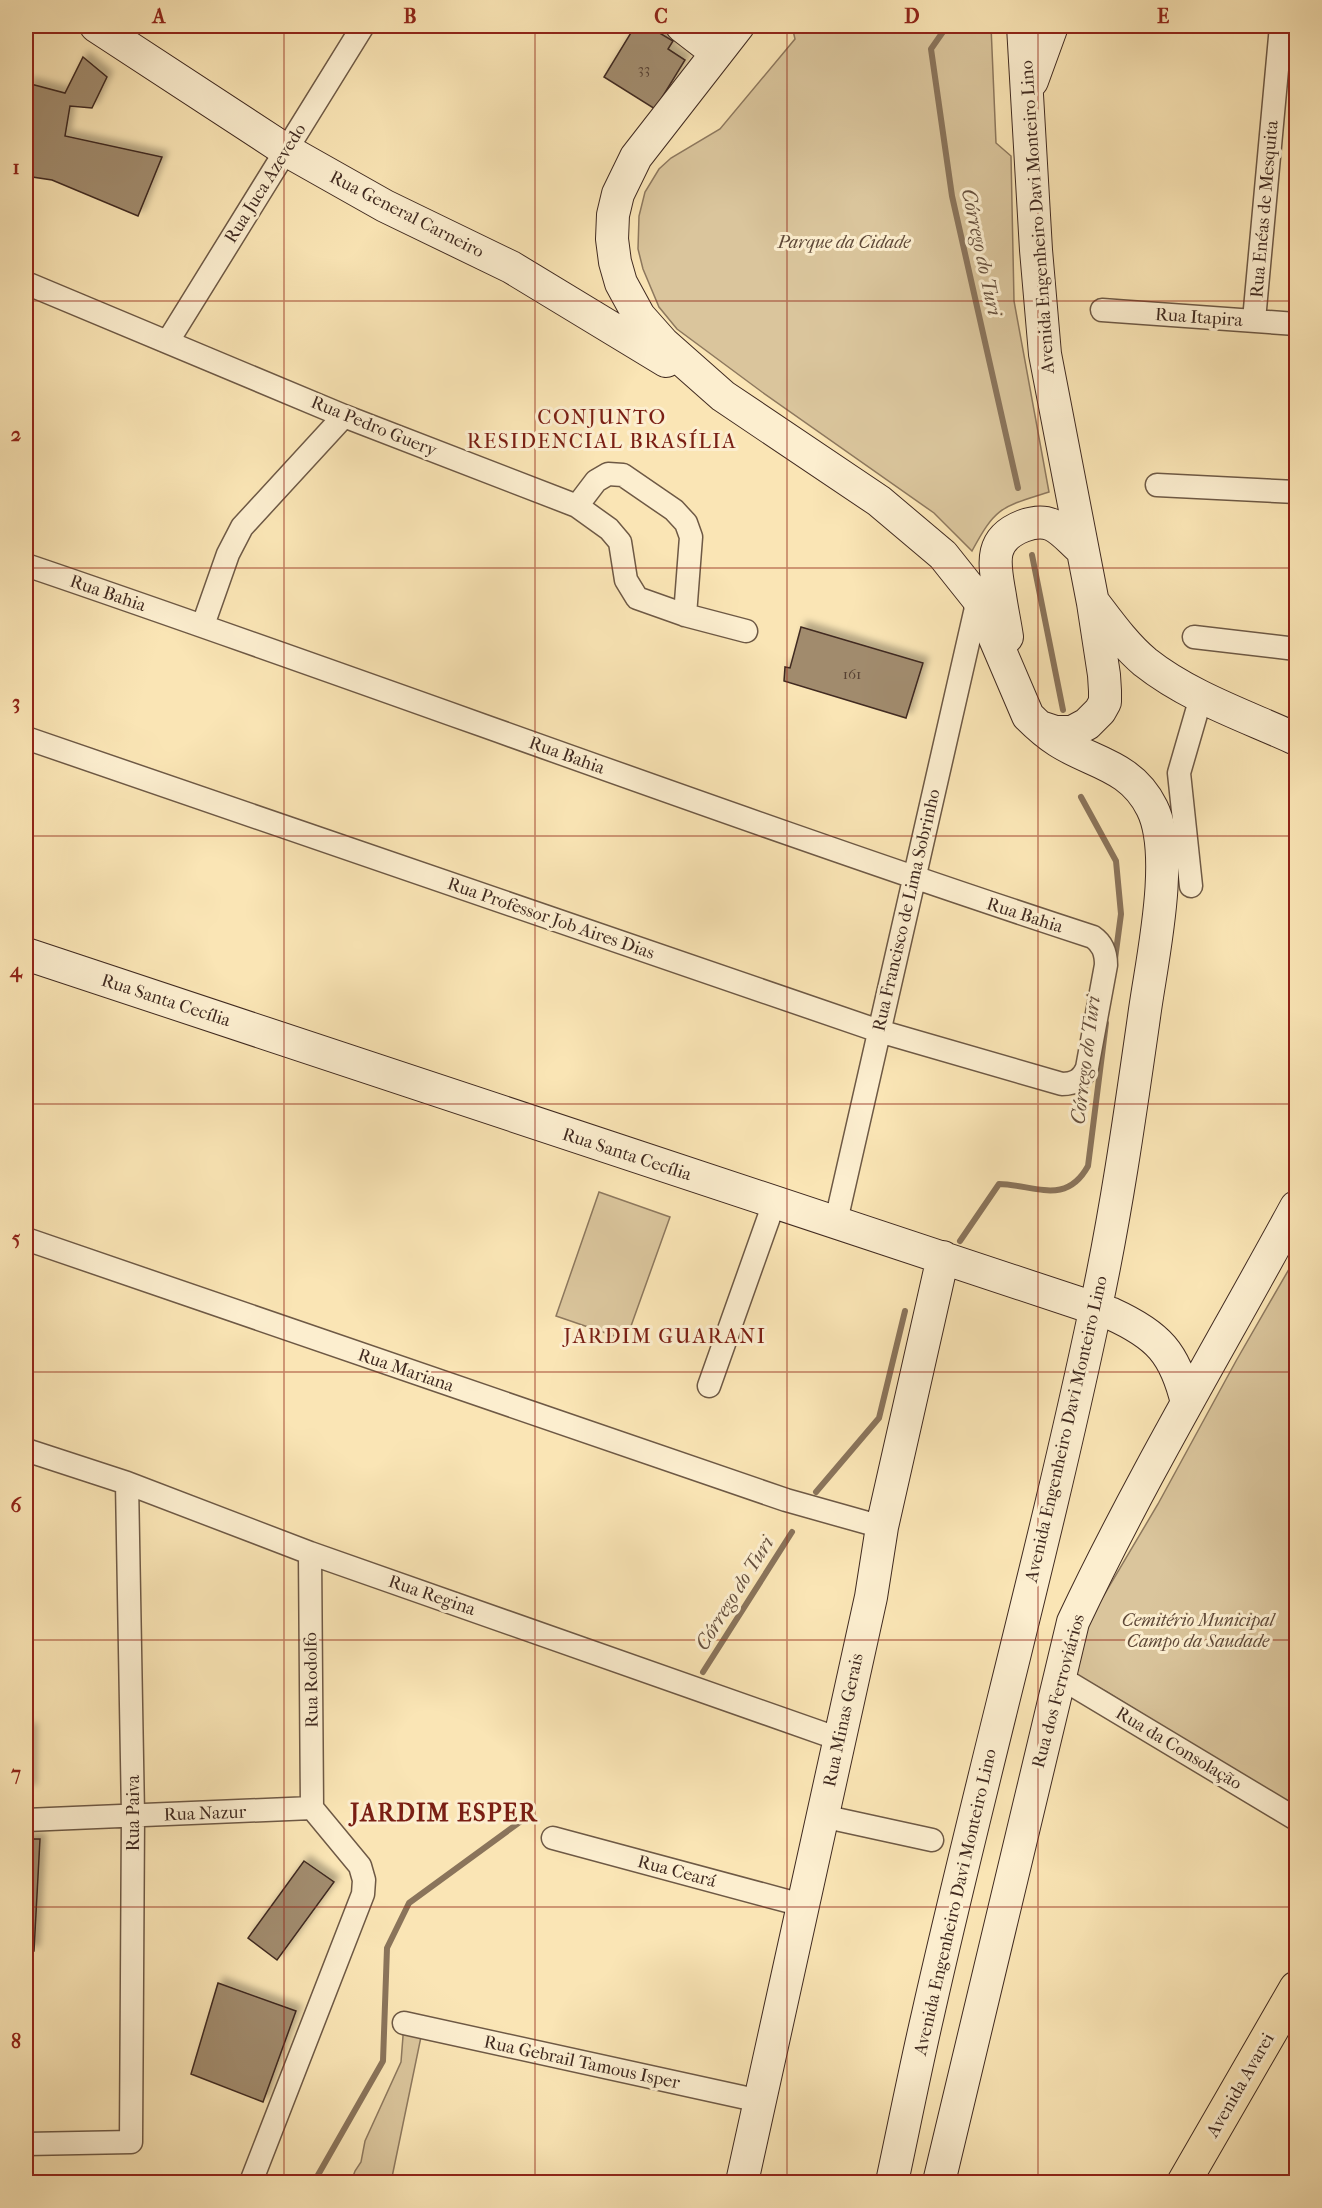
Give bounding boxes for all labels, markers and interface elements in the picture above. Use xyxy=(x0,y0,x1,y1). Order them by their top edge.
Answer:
text: A xyxy=(151,5,167,28)
text: B xyxy=(403,5,417,28)
text: C xyxy=(654,5,668,28)
text: D xyxy=(904,5,920,28)
text: E xyxy=(1157,5,1169,28)
house number: 33 xyxy=(638,60,650,78)
street label: Avenida Engenheiro Davi Monteiro Lino xyxy=(1016,60,1059,375)
street label: Rua Enéas de Mesquita xyxy=(1246,119,1283,299)
street label: Rua Juca Azevedo xyxy=(220,120,311,247)
text: 1 xyxy=(12,156,20,179)
street label: Rua General Carneiro xyxy=(326,166,487,262)
water label: Córrego do Turi xyxy=(957,187,1006,319)
park label: Parque da Cidade xyxy=(776,232,911,253)
street label: Rua Itapira xyxy=(1155,304,1244,331)
street label: Rua Pedro Guery xyxy=(308,392,441,462)
district label: CONJUNTO RESIDENCIAL BRASÍLIA xyxy=(467,405,737,453)
text: 2 xyxy=(11,423,21,446)
street label: Rua Bahia xyxy=(67,571,149,616)
house number: 161 xyxy=(843,665,861,683)
text: 3 xyxy=(12,691,20,714)
street label: Rua Bahia xyxy=(526,732,608,779)
street label: Rua Francisco de Lima Sobrinho xyxy=(868,787,945,1033)
street label: Rua Professor Job Aires Dias xyxy=(445,873,657,964)
street label: Rua Bahia xyxy=(984,893,1066,938)
text: 4 xyxy=(9,959,23,983)
street label: Rua Santa Cecília xyxy=(99,970,234,1031)
water label: Córrego do Turi xyxy=(1066,993,1105,1126)
street label: Rua Santa Cecília xyxy=(560,1124,695,1185)
text: 5 xyxy=(12,1227,21,1250)
street label: Avenida Engenheiro Davi Monteiro Lino xyxy=(1021,1274,1112,1585)
district label: JARDIM GUARANI xyxy=(562,1324,766,1348)
street label: Rua Mariana xyxy=(355,1344,457,1397)
text: 6 xyxy=(11,1494,23,1517)
water label: Córrego do Turi xyxy=(690,1531,779,1654)
street label: Rua Regina xyxy=(386,1571,479,1620)
park label: Cemitério Municipal Campo da Saudade xyxy=(1122,1610,1277,1652)
street label: Rua dos Ferroviários xyxy=(1028,1612,1089,1770)
street label: Rua Rodolfo xyxy=(300,1632,323,1728)
street label: Rua Minas Gerais xyxy=(819,1651,868,1789)
street label: Rua da Consolação xyxy=(1112,1703,1245,1794)
street label: Avenida Engenheiro Davi Monteiro Lino xyxy=(910,1747,1001,2058)
text: 7 xyxy=(10,1762,21,1785)
street label: Rua Paiva xyxy=(123,1774,144,1851)
district label: JARDIM ESPER xyxy=(348,1799,538,1827)
street label: Rua Nazur xyxy=(163,1802,247,1825)
street label: Rua Ceará xyxy=(635,1851,719,1892)
street label: Avenida Avarei xyxy=(1202,2029,1279,2142)
text: 8 xyxy=(11,2030,21,2053)
street label: Rua Gebrail Tamous Isper xyxy=(482,2031,682,2094)

